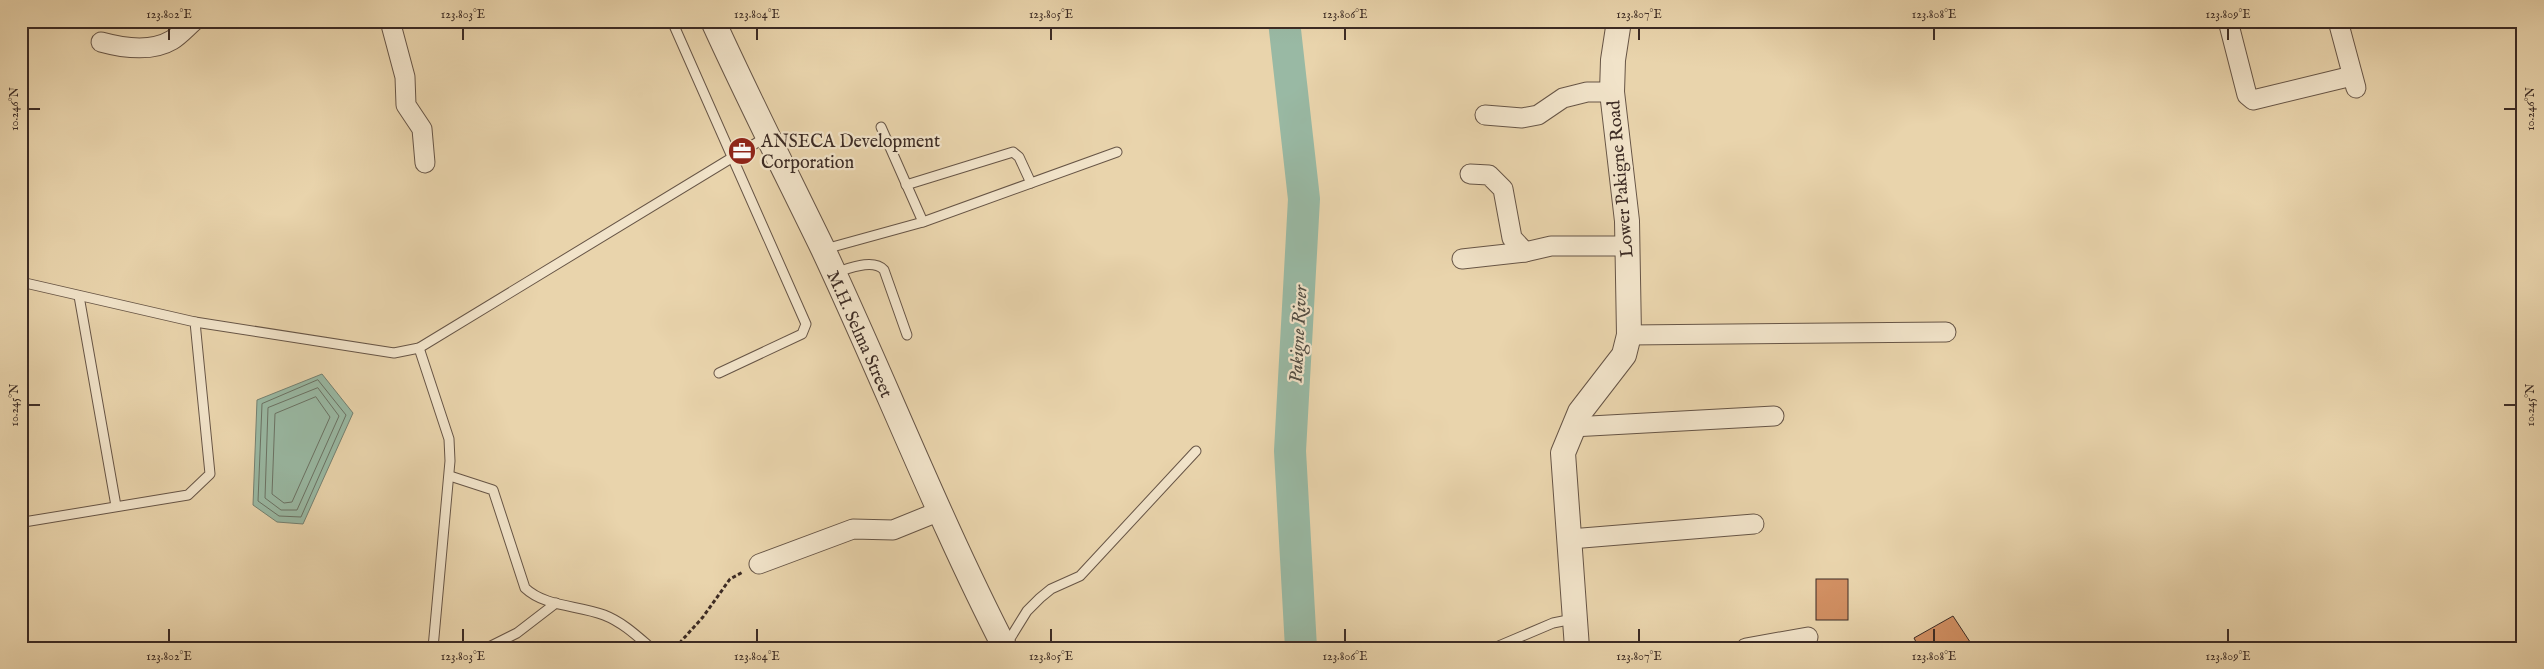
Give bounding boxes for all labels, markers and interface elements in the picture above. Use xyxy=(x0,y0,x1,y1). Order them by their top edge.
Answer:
text: 123.802°E xyxy=(146,7,192,22)
text: 123.803°E xyxy=(441,7,485,22)
text: 123.804°E xyxy=(734,7,780,22)
text: 123.805°E xyxy=(1029,7,1073,22)
text: 123.806°E xyxy=(1323,7,1367,22)
text: 123.807°E xyxy=(1616,7,1662,22)
text: 123.808°E xyxy=(1912,7,1956,22)
text: 123.809°E xyxy=(2205,7,2251,22)
text: 10.246°N xyxy=(7,87,22,131)
text: 10.246°N xyxy=(2523,87,2538,131)
street label: Lower Pakigne Road xyxy=(1603,99,1640,258)
place label: ANSECA Development Corporation xyxy=(760,131,940,175)
office icon: ANSECA Development Corporation xyxy=(727,136,757,166)
street label: M.H. Selma Street xyxy=(820,267,897,402)
water label: Pakigne River xyxy=(1284,283,1314,384)
text: 10.245°N xyxy=(7,383,22,426)
text: 10.245°N xyxy=(2523,383,2538,426)
text: 123.802°E xyxy=(146,649,192,664)
text: 123.803°E xyxy=(441,649,485,664)
text: 123.804°E xyxy=(734,649,780,664)
text: 123.805°E xyxy=(1029,649,1073,664)
text: 123.806°E xyxy=(1323,649,1367,664)
text: 123.807°E xyxy=(1616,649,1662,664)
text: 123.808°E xyxy=(1912,649,1956,664)
text: 123.809°E xyxy=(2205,649,2251,664)

